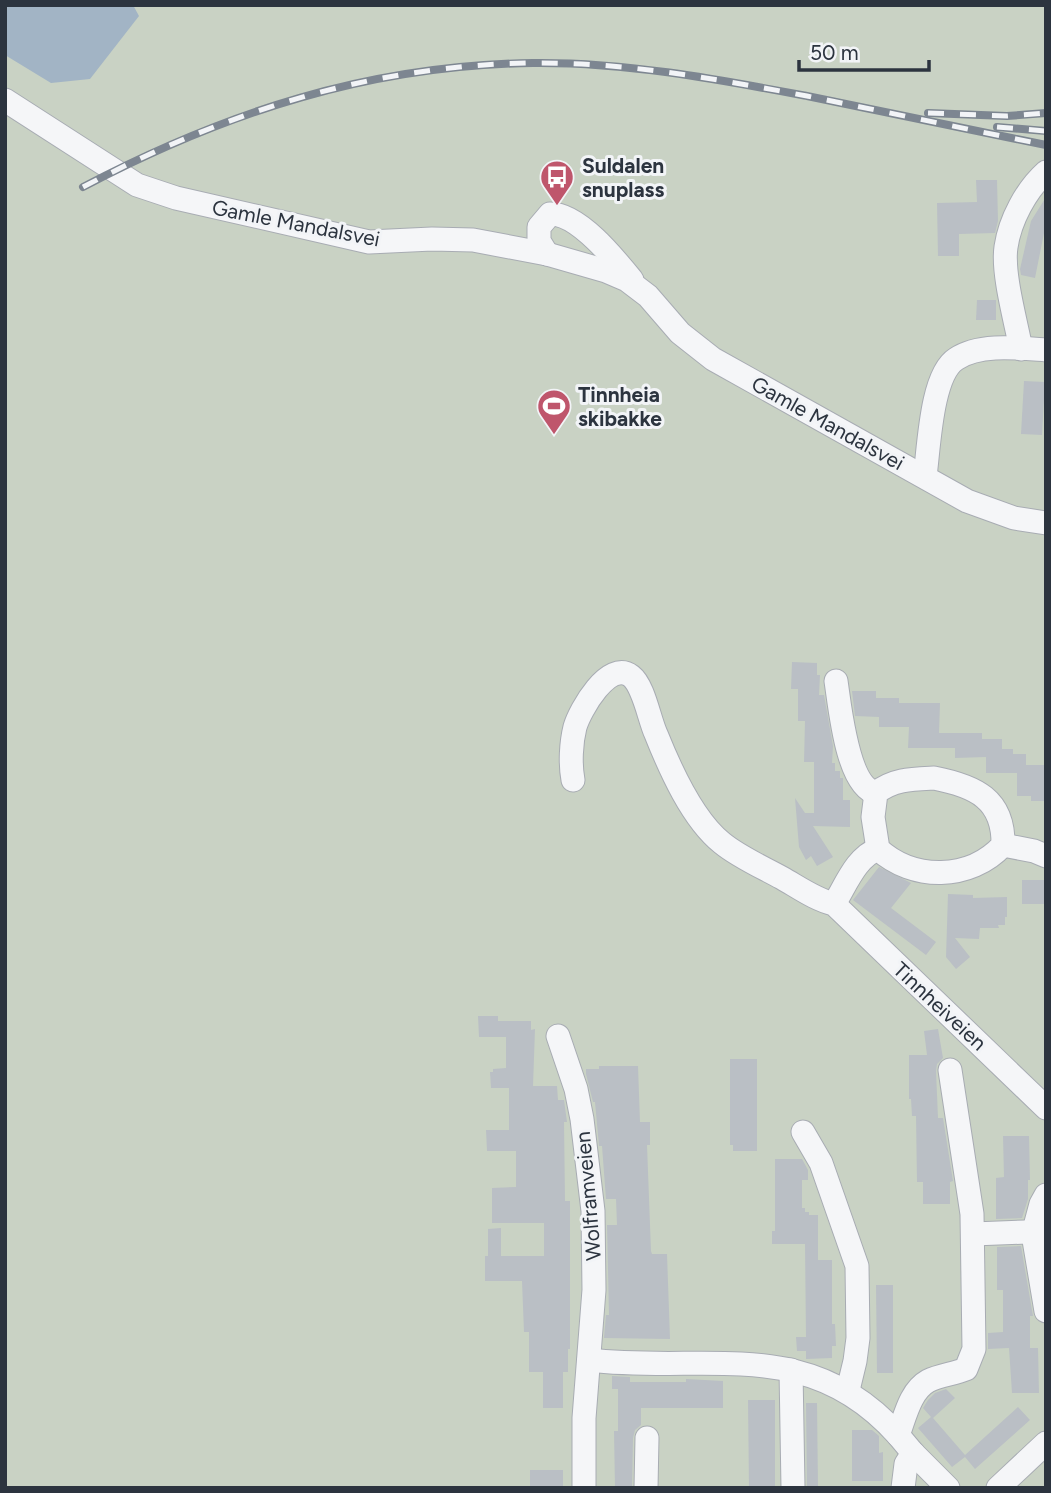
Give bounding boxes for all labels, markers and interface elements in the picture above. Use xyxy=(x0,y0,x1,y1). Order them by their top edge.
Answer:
scale bar xyxy=(799,28,928,72)
text: 50 m xyxy=(810,40,859,65)
place label: Suldalen snuplass xyxy=(582,153,664,202)
bus stop icon: Suldalen snuplass xyxy=(538,158,576,207)
street label: Gamle Mandalsvei xyxy=(210,194,382,252)
street label: Gamle Mandalsvei xyxy=(747,371,909,475)
place label: Tinnheia skibakke xyxy=(578,382,662,431)
sports icon: Tinnheia skibakke xyxy=(535,387,573,436)
street label: Tinnheiveien xyxy=(888,957,992,1055)
street label: Wolframveien xyxy=(570,1130,606,1262)

